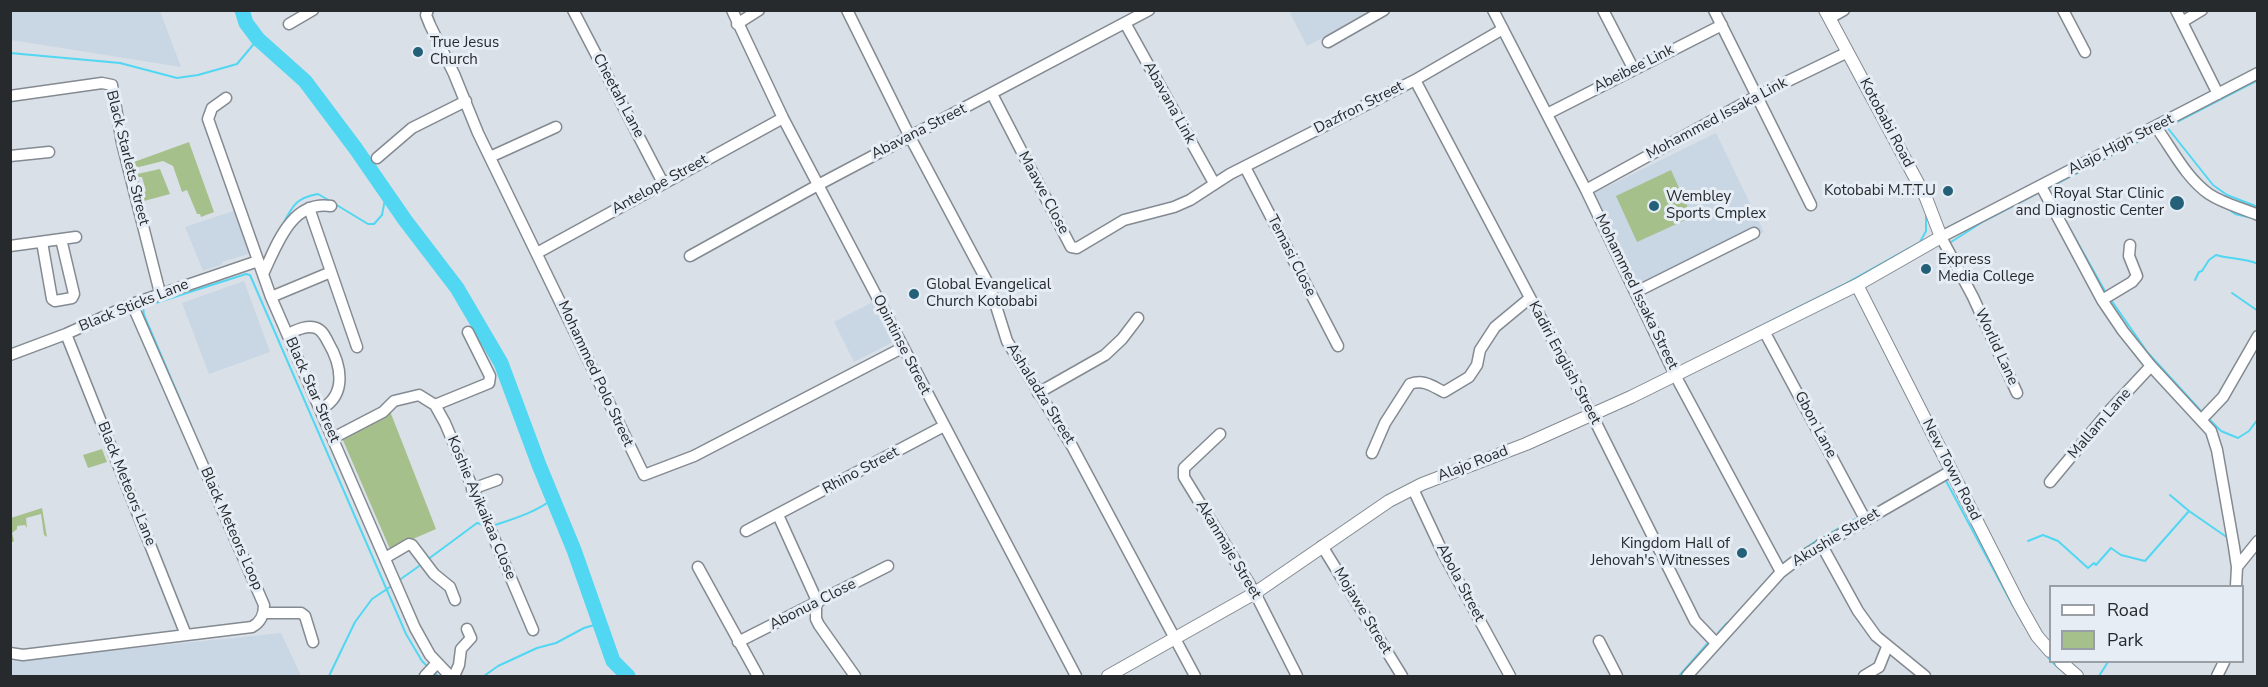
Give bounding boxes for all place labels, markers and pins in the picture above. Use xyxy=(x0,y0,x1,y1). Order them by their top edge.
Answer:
place label: True Jesus Church xyxy=(430,34,499,69)
marker: True Jesus Church xyxy=(411,45,425,59)
place label: Kotobabi M.T.T.U xyxy=(1824,182,1936,200)
marker: Kotobabi M.T.T.U xyxy=(1941,184,1955,198)
place label: Royal Star Clinic and Diagnostic Center xyxy=(2015,185,2164,220)
place label: Wembley Sports Cmplex xyxy=(1666,188,1766,223)
marker: Royal Star Clinic and Diagnostic Center xyxy=(2168,194,2186,212)
marker: Wembley Sports Cmplex xyxy=(1647,199,1661,213)
place label: Express Media College xyxy=(1938,251,2034,286)
marker: Express Media College xyxy=(1919,262,1933,276)
place label: Global Evangelical Church Kotobabi xyxy=(926,276,1051,311)
marker: Global Evangelical Church Kotobabi xyxy=(907,287,921,301)
place label: Kingdom Hall of Jehovah's Witnesses xyxy=(1591,535,1730,570)
marker: Kingdom Hall of Jehovah's Witnesses xyxy=(1735,546,1749,560)

